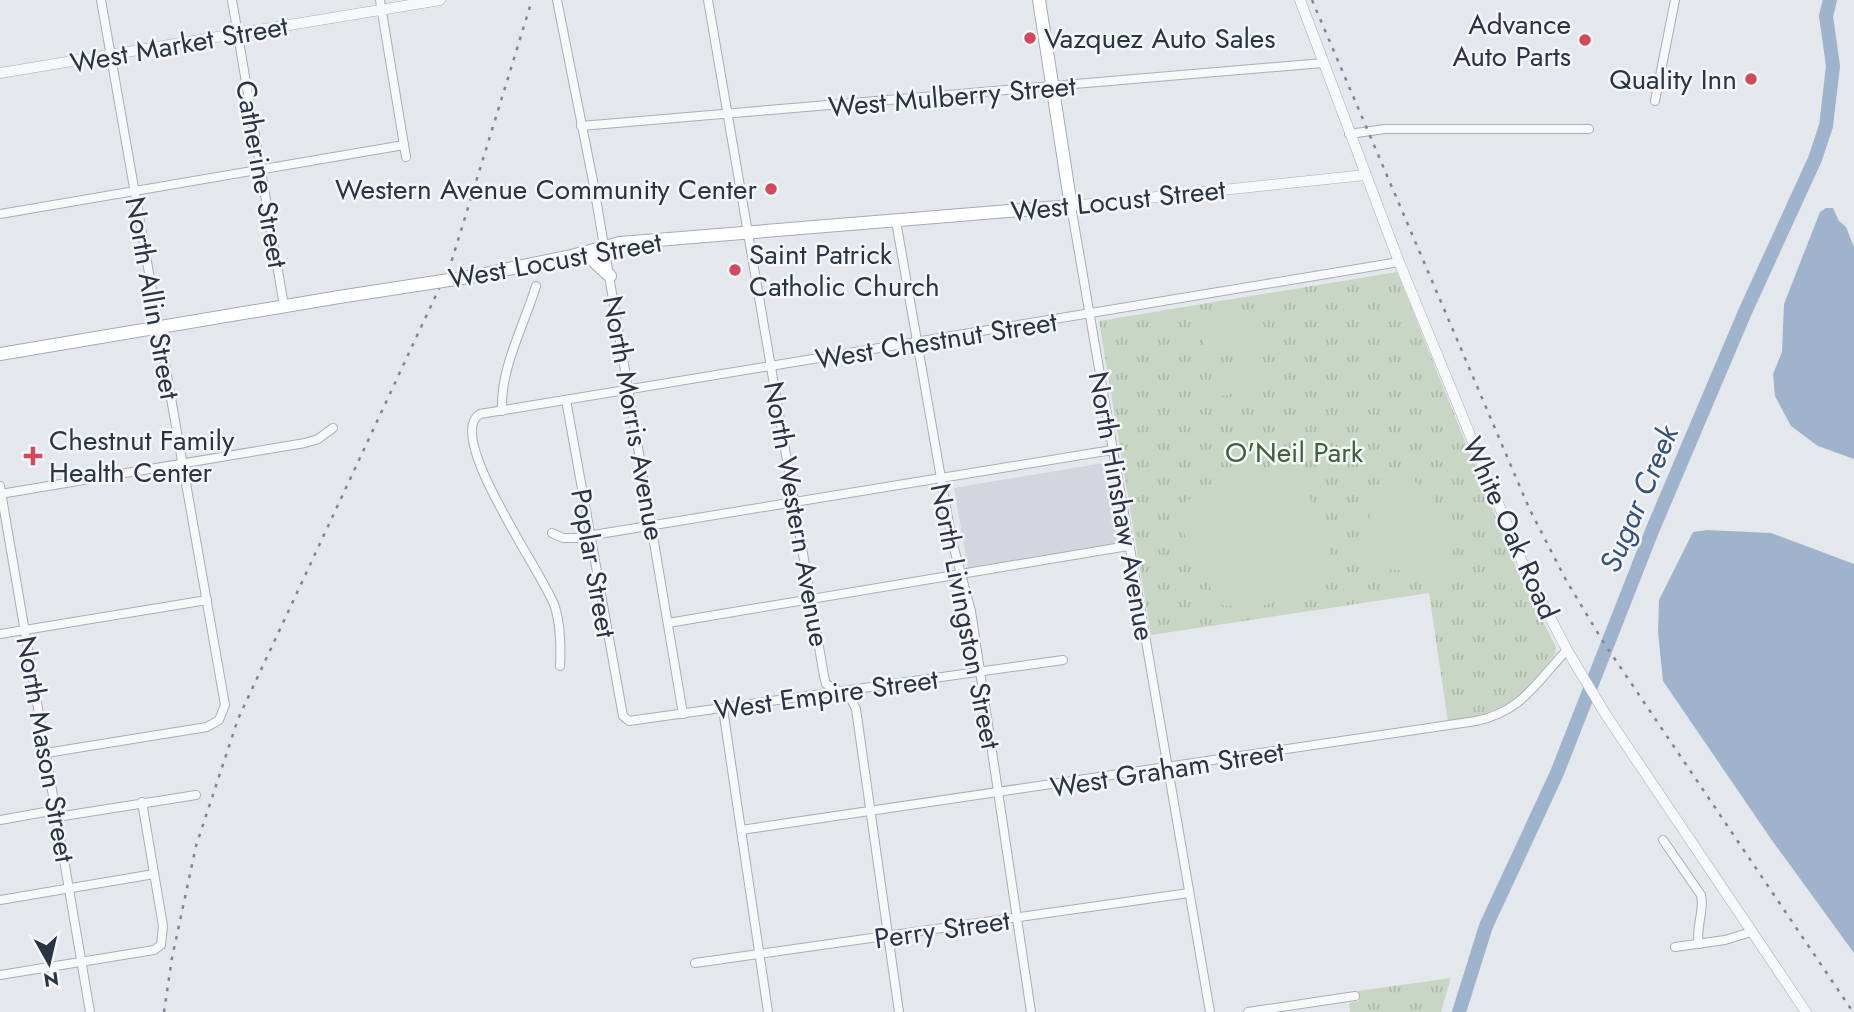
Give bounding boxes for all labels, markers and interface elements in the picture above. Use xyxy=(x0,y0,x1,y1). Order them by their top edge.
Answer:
place label: Advance Auto Parts xyxy=(1452,4,1571,77)
street label: West Market Street xyxy=(67,5,291,84)
place label: Vazquez Auto Sales xyxy=(1044,18,1276,59)
marker: Vazquez Auto Sales xyxy=(1022,30,1038,46)
marker: Advance Auto Parts xyxy=(1577,32,1593,48)
place label: Quality Inn xyxy=(1609,59,1737,100)
street label: West Mulberry Street xyxy=(827,65,1078,128)
marker: Quality Inn xyxy=(1743,71,1759,87)
street label: Catherine Street xyxy=(225,77,298,271)
place label: Western Avenue Community Center xyxy=(335,169,757,210)
street label: West Locust Street xyxy=(1009,169,1228,232)
marker: Western Avenue Community Center xyxy=(763,181,779,197)
street label: North Allin Street xyxy=(115,194,191,403)
street label: West Locust Street xyxy=(445,222,665,299)
place label: Saint Patrick Catholic Church xyxy=(749,234,940,307)
marker: Saint Patrick Catholic Church xyxy=(727,262,743,278)
street label: North Morris Avenue xyxy=(592,293,675,544)
street label: West Chestnut Street xyxy=(812,301,1060,380)
street label: North Hinshaw Avenue xyxy=(1078,368,1165,644)
street label: North Western Avenue xyxy=(753,378,840,650)
water label: Sugar Creek xyxy=(1588,418,1689,579)
place label: Chestnut Family Health Center xyxy=(49,420,235,493)
street label: White Oak Road xyxy=(1452,430,1569,626)
park label: O'Neil Park xyxy=(1225,432,1364,473)
marker: Chestnut Family Health Center xyxy=(23,446,43,466)
street label: North Livingston Street xyxy=(920,480,1011,753)
street label: Poplar Street xyxy=(560,485,627,641)
street label: North Mason Street xyxy=(5,633,86,866)
street label: West Empire Street xyxy=(712,658,941,730)
street label: West Graham Street xyxy=(1047,731,1287,808)
street label: Perry Street xyxy=(872,900,1013,959)
north arrow xyxy=(14,928,84,998)
text: N xyxy=(42,965,61,994)

